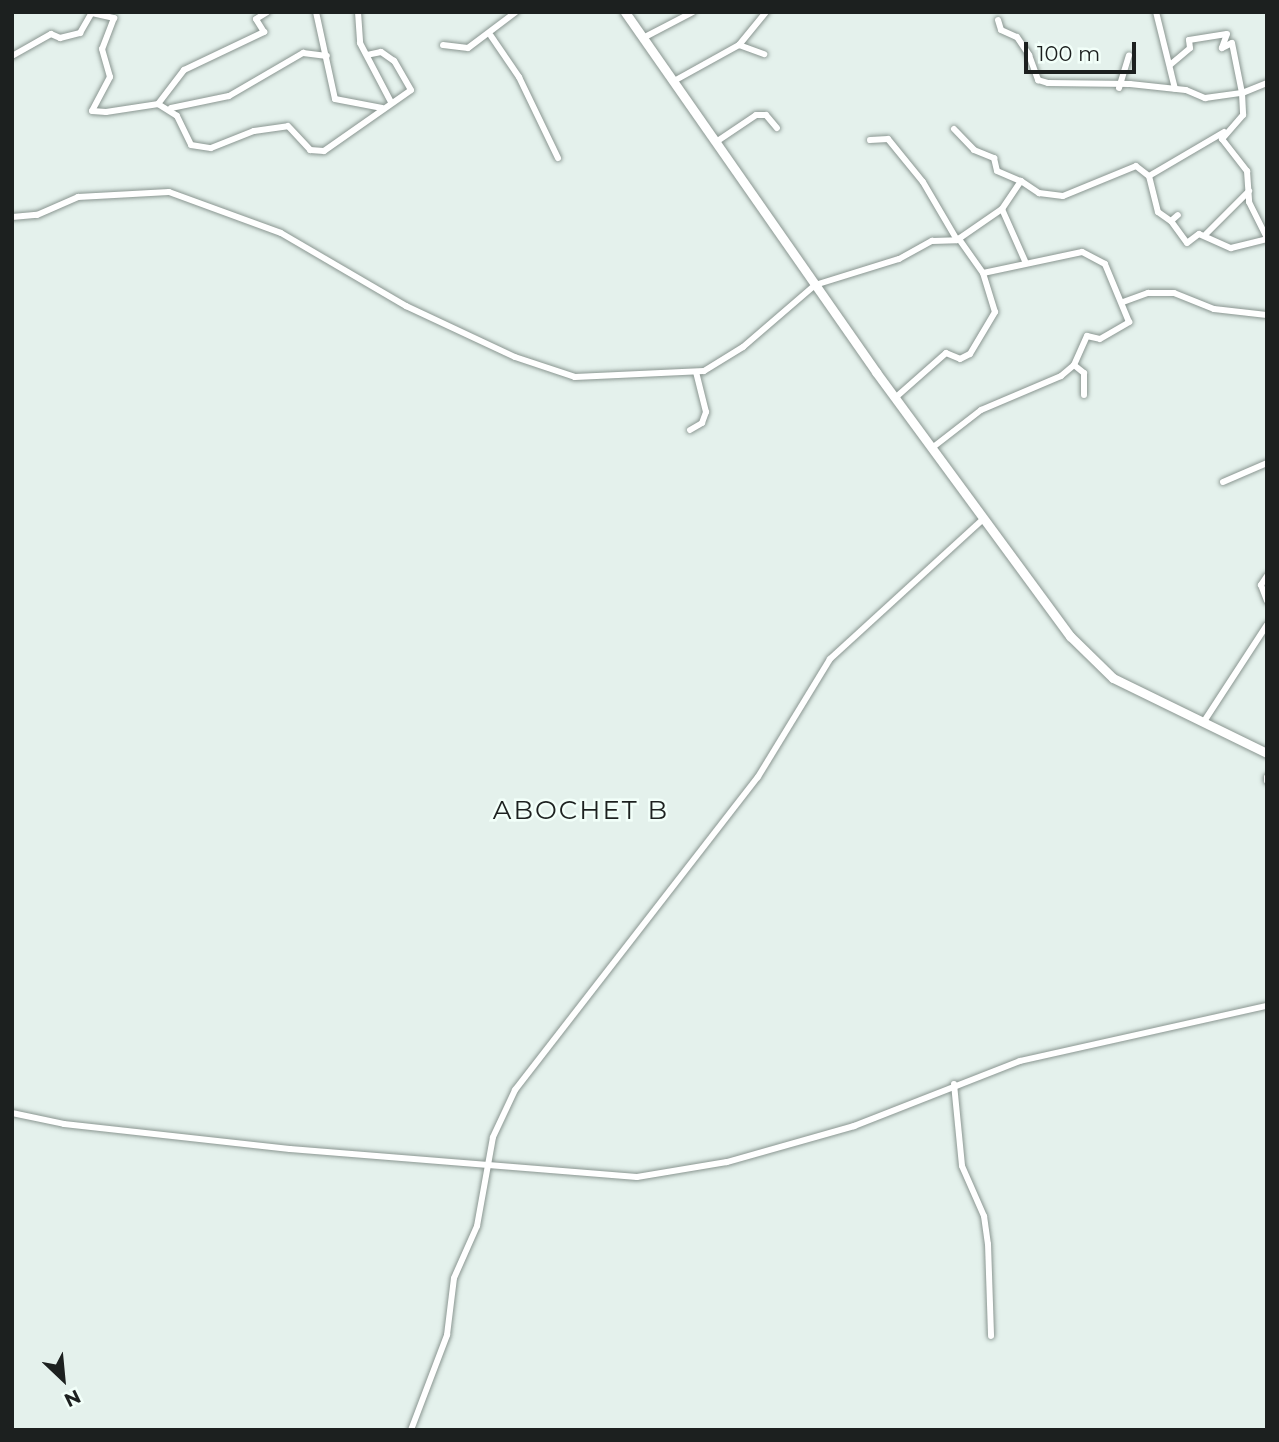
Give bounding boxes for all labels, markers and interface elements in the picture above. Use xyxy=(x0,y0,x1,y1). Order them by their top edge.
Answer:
scale bar xyxy=(1027,28,1139,72)
text: 100 m xyxy=(1037,41,1100,66)
district label: ABOCHET B xyxy=(494,795,668,827)
north arrow xyxy=(28,1344,98,1414)
text: N xyxy=(60,1385,84,1412)

